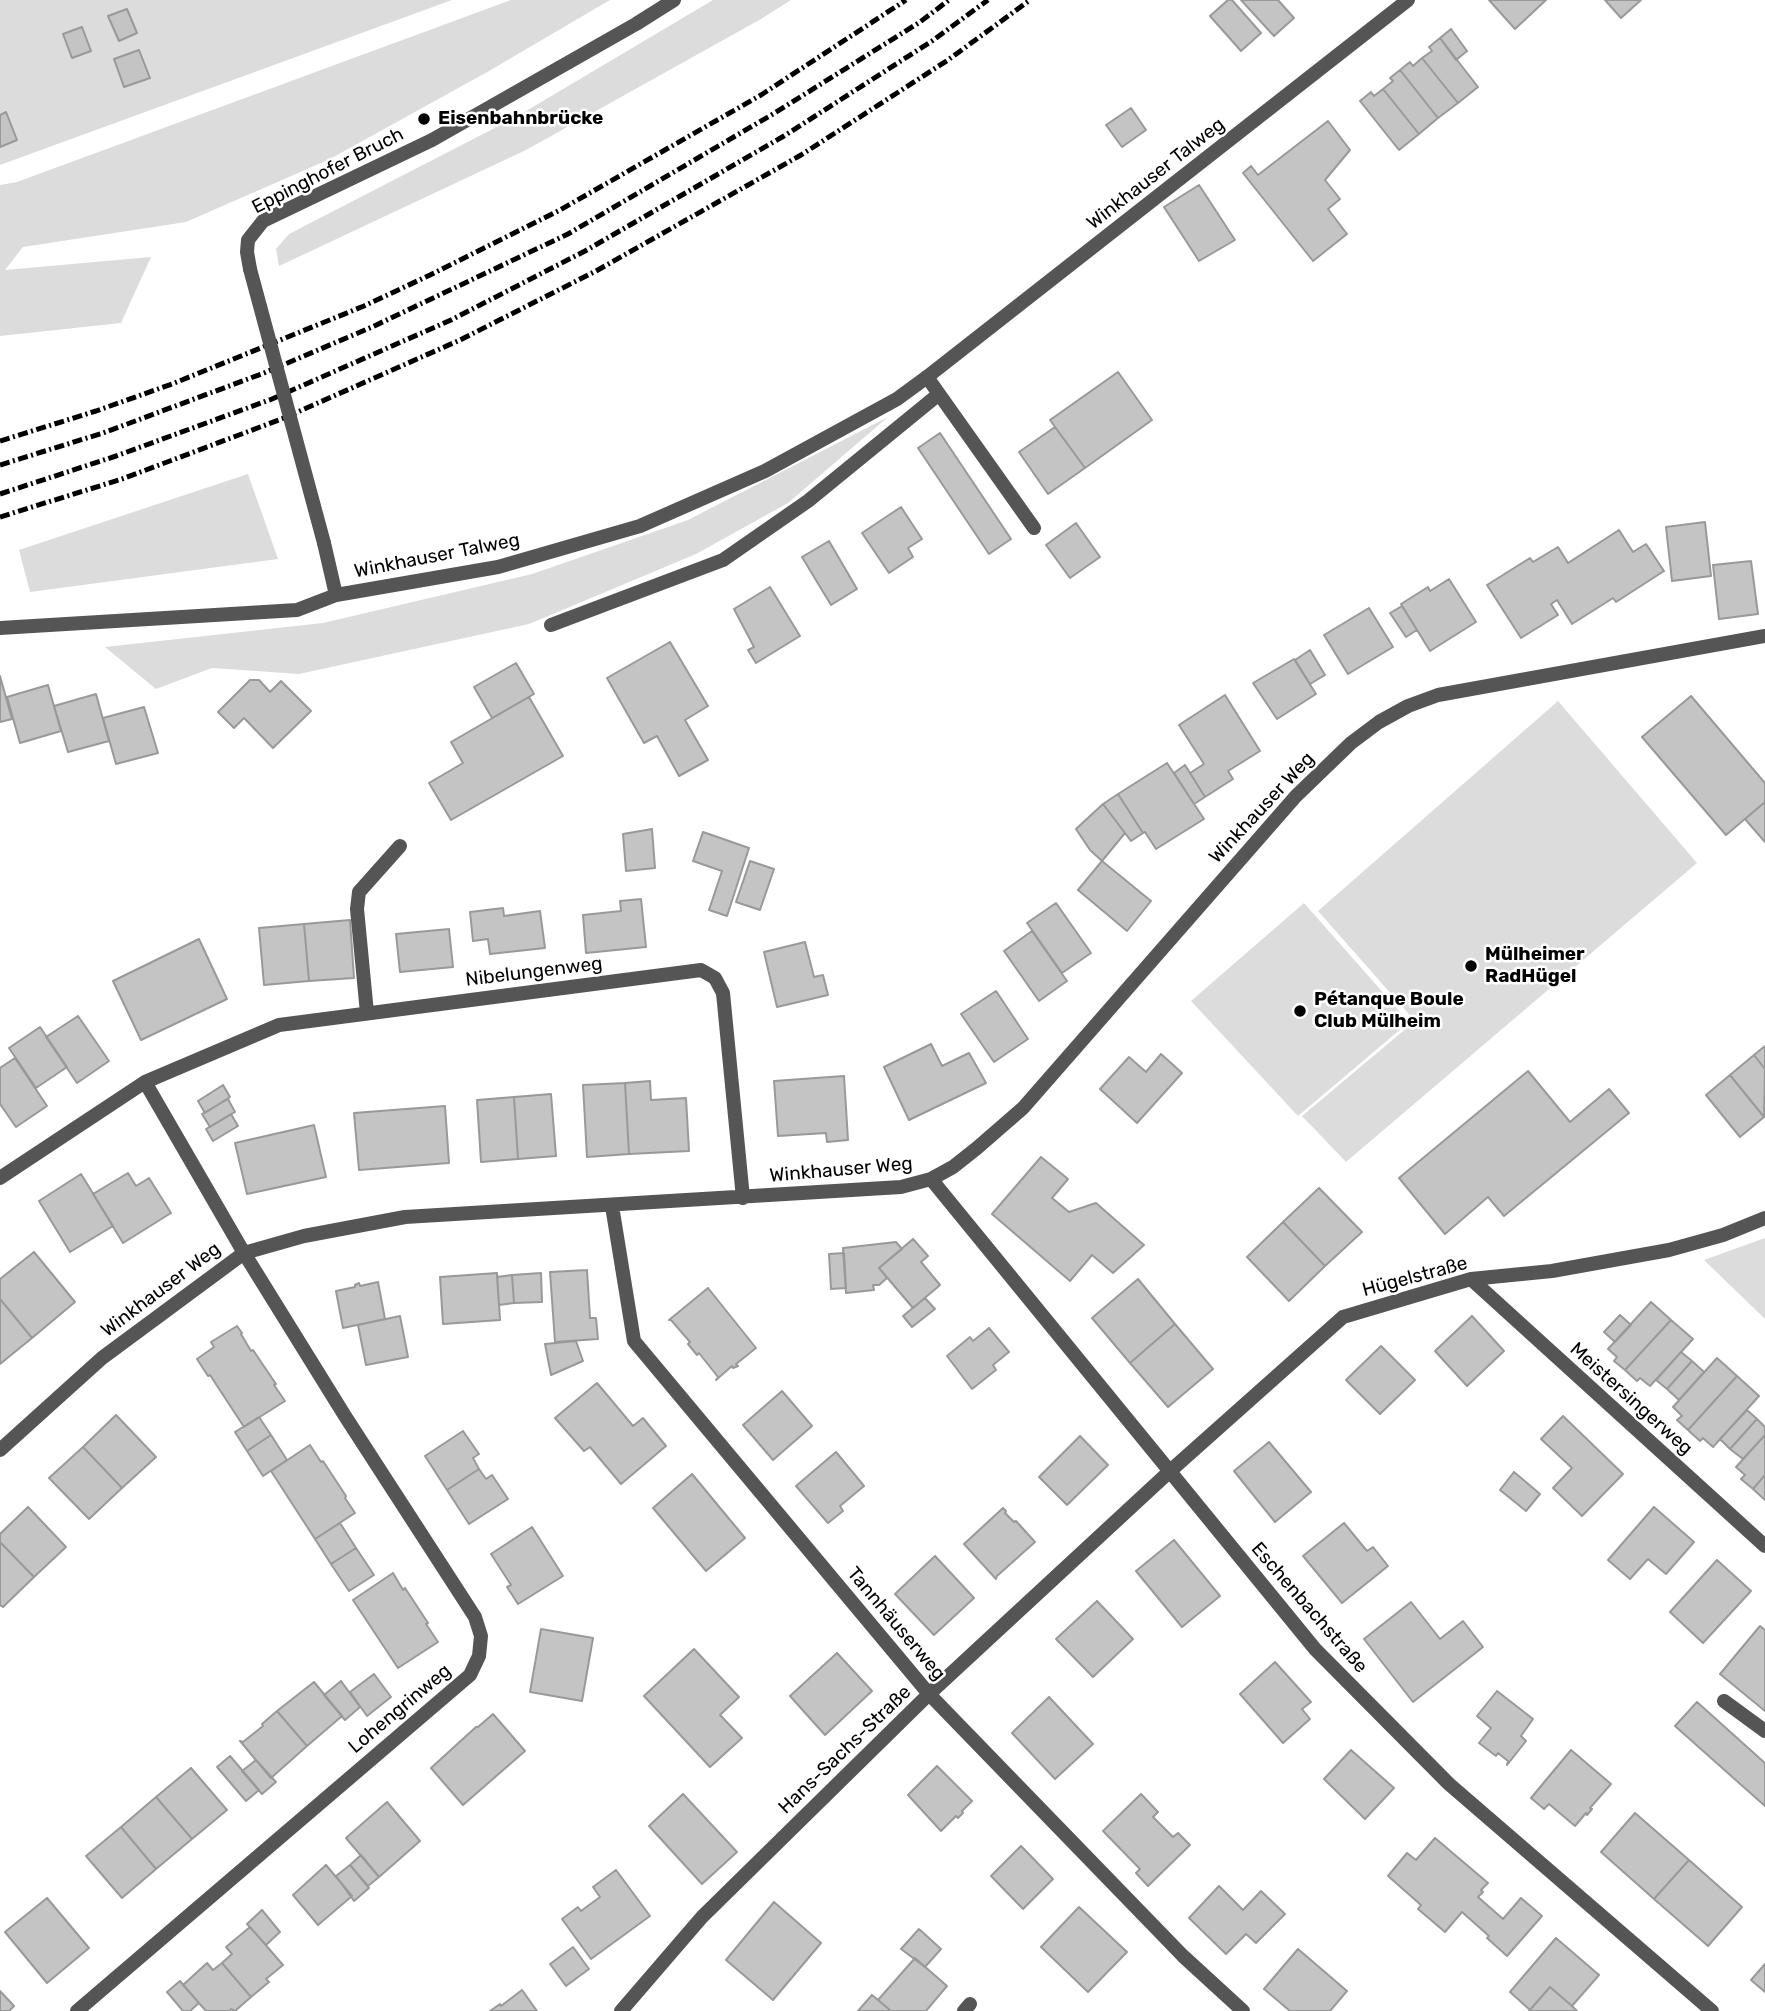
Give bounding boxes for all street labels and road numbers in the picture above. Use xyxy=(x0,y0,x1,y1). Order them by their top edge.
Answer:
street label: Winkhauser Talweg xyxy=(1083,113,1229,235)
street label: Eppinghofer Bruch xyxy=(248,123,408,219)
street label: Winkhauser Talweg xyxy=(352,529,522,583)
street label: Winkhauser Weg xyxy=(1205,748,1319,868)
street label: Nibelungenweg xyxy=(464,952,604,992)
street label: Winkhauser Weg xyxy=(768,1152,914,1188)
street label: Winkhauser Weg xyxy=(97,1238,225,1342)
street label: Hügelstraße xyxy=(1360,1252,1470,1302)
street label: Meistersingerweg xyxy=(1565,1338,1697,1460)
street label: Eschenbachstraße xyxy=(1246,1538,1372,1678)
street label: Tannhäuserweg xyxy=(842,1563,950,1685)
street label: Lohengrinweg xyxy=(344,1660,456,1758)
street label: Hans-Sachs-Straße xyxy=(774,1681,916,1819)

